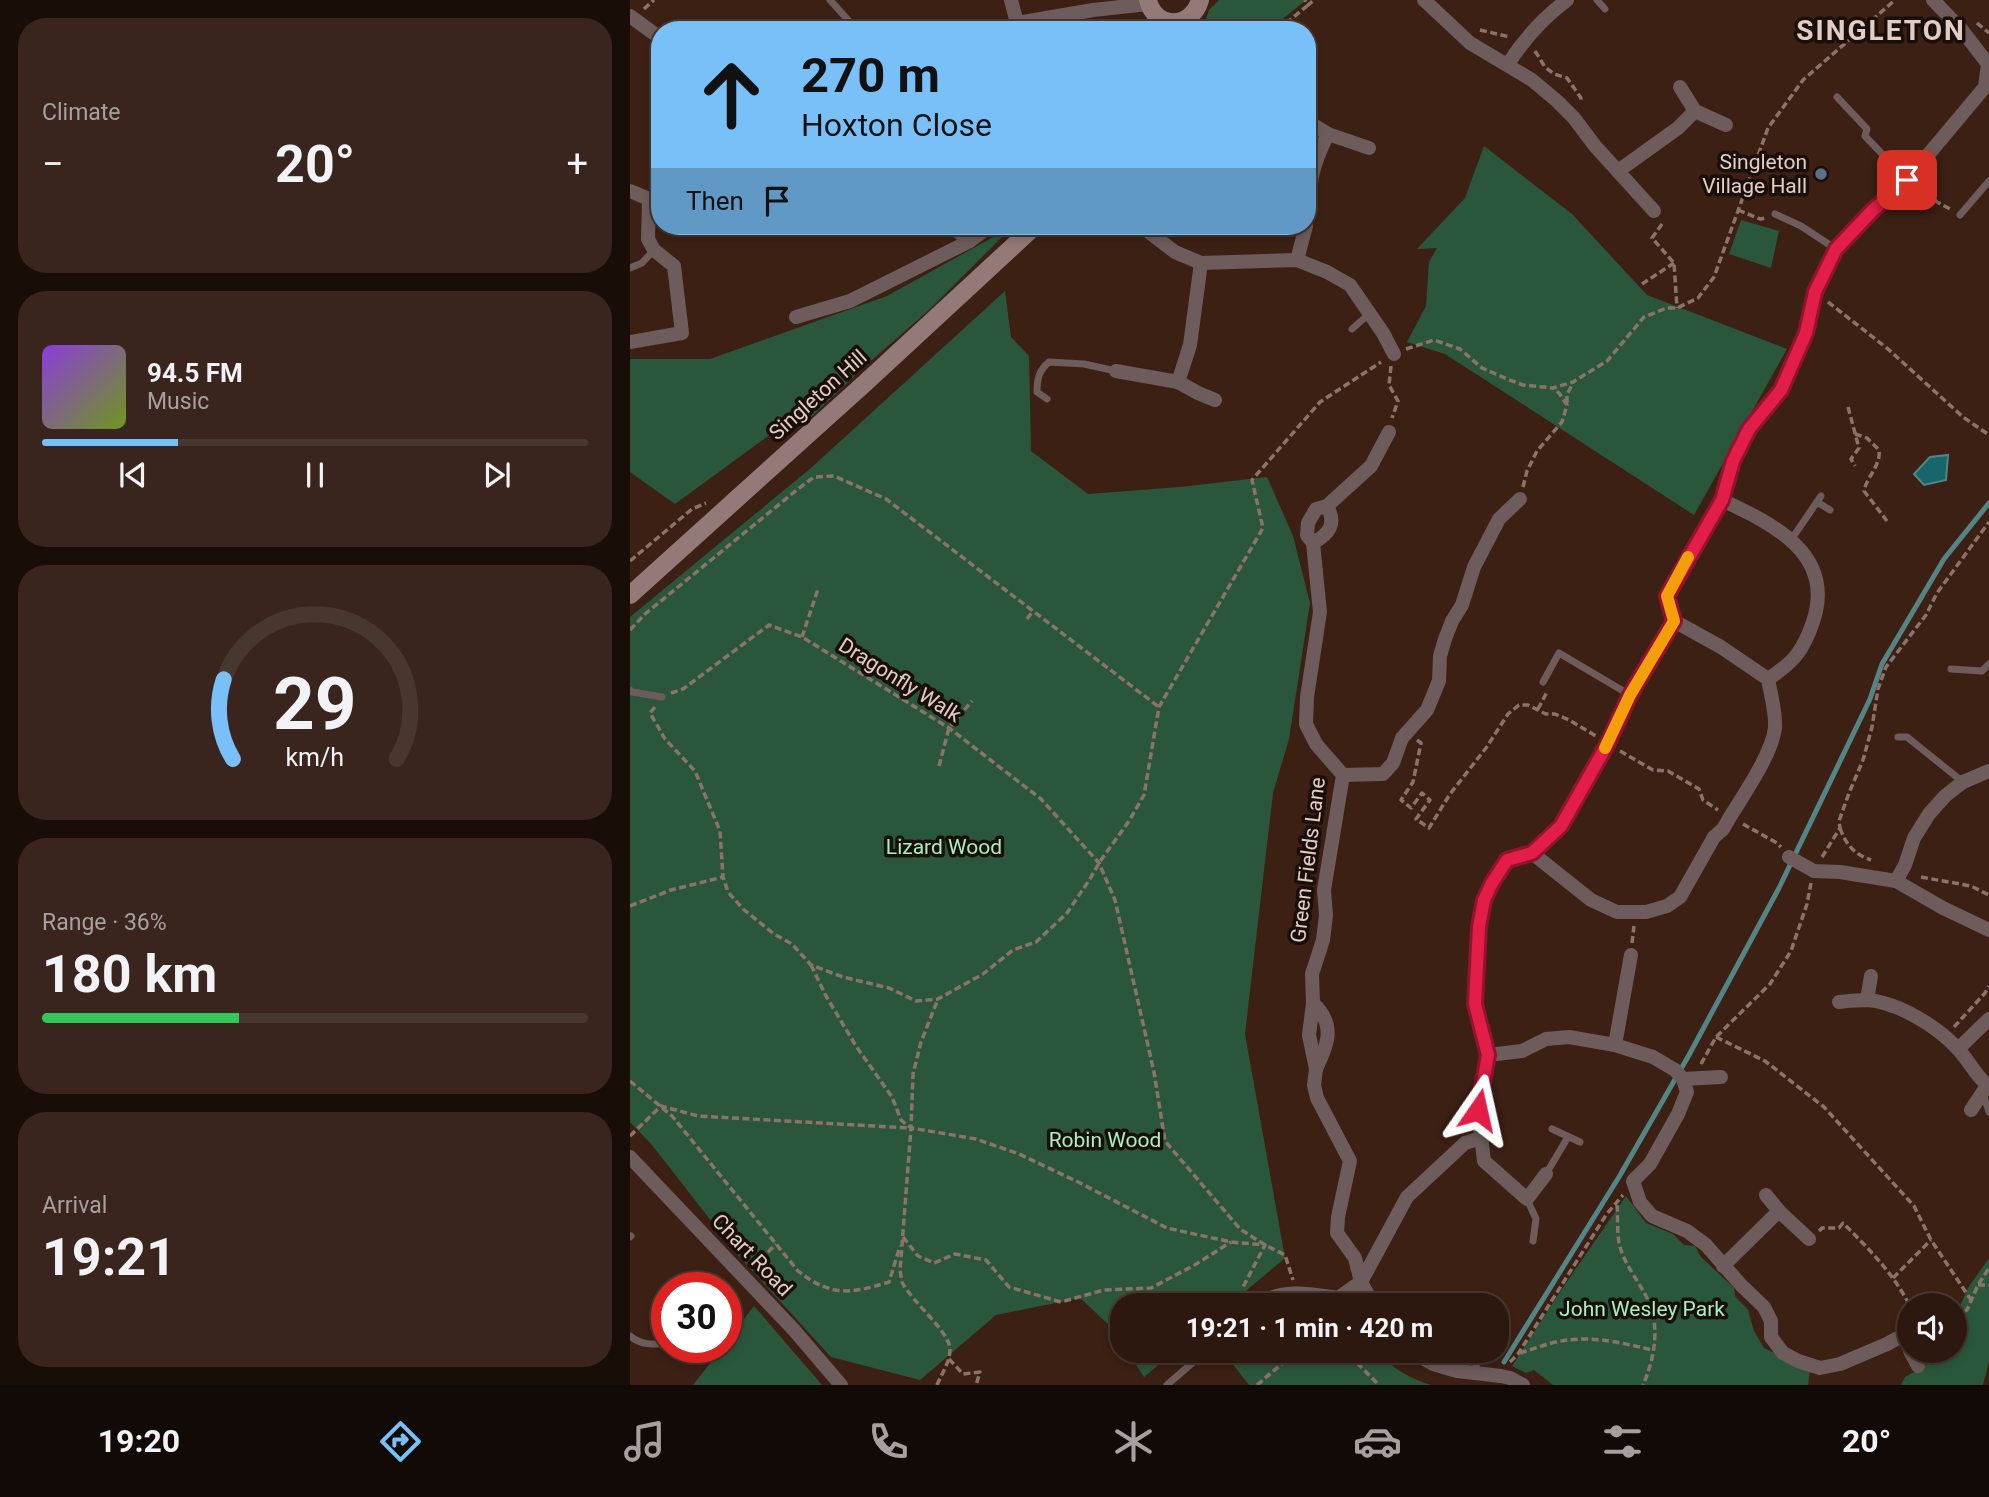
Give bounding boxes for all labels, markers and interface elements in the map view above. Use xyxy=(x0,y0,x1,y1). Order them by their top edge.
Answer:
district label: SINGLETON xyxy=(1796,14,1966,47)
text: 270 m xyxy=(801,47,940,104)
icon: ahead xyxy=(686,49,777,140)
text: Climate xyxy=(42,99,121,126)
text: Hoxton Close xyxy=(801,106,992,144)
text: 20° xyxy=(275,134,355,195)
text: − xyxy=(42,142,64,186)
text: + xyxy=(566,142,588,186)
place label: Singleton Village Hall xyxy=(1702,150,1807,198)
pin xyxy=(1877,150,1937,210)
icon: arrive xyxy=(1888,161,1926,199)
marker: Singleton Village Hall xyxy=(1813,166,1829,182)
icon: arrive xyxy=(758,182,796,220)
text: Then xyxy=(686,186,744,216)
street label: Singleton Hill xyxy=(764,345,872,445)
text: 94.5 FM xyxy=(147,358,243,388)
text: Music xyxy=(147,388,209,415)
icon: previous xyxy=(114,456,152,494)
icon: pause xyxy=(296,456,334,494)
icon: next xyxy=(478,456,516,494)
street label: Dragonfly Walk xyxy=(834,633,966,727)
text: 29 xyxy=(273,661,357,747)
text: km/h xyxy=(286,742,344,771)
street label: Green Fields Lane xyxy=(1286,776,1330,944)
park label: Lizard Wood xyxy=(886,835,1002,859)
text: Range · 36% xyxy=(42,909,167,936)
text: 180 km xyxy=(42,944,217,1005)
position arrow xyxy=(1441,1073,1515,1147)
park label: Robin Wood xyxy=(1049,1128,1161,1152)
text: Arrival xyxy=(42,1192,107,1219)
street label: Chart Road xyxy=(707,1209,797,1301)
text: 19:21 xyxy=(42,1227,176,1288)
speed limit sign: 30 xyxy=(651,1272,742,1363)
map controls xyxy=(1897,1293,1967,1363)
button: sound xyxy=(1897,1293,1967,1363)
park label: John Wesley Park xyxy=(1559,1297,1725,1321)
text: 19:21 · 1 min · 420 m xyxy=(1186,1313,1433,1343)
icon: directions xyxy=(376,1417,425,1466)
icon: music xyxy=(620,1417,669,1466)
icon: phone xyxy=(864,1417,913,1466)
icon: climate xyxy=(1109,1417,1158,1466)
icon: car xyxy=(1353,1417,1402,1466)
icon: filters xyxy=(1598,1417,1647,1466)
text: 19:20 xyxy=(98,1422,180,1460)
text: 20° xyxy=(1842,1422,1891,1460)

